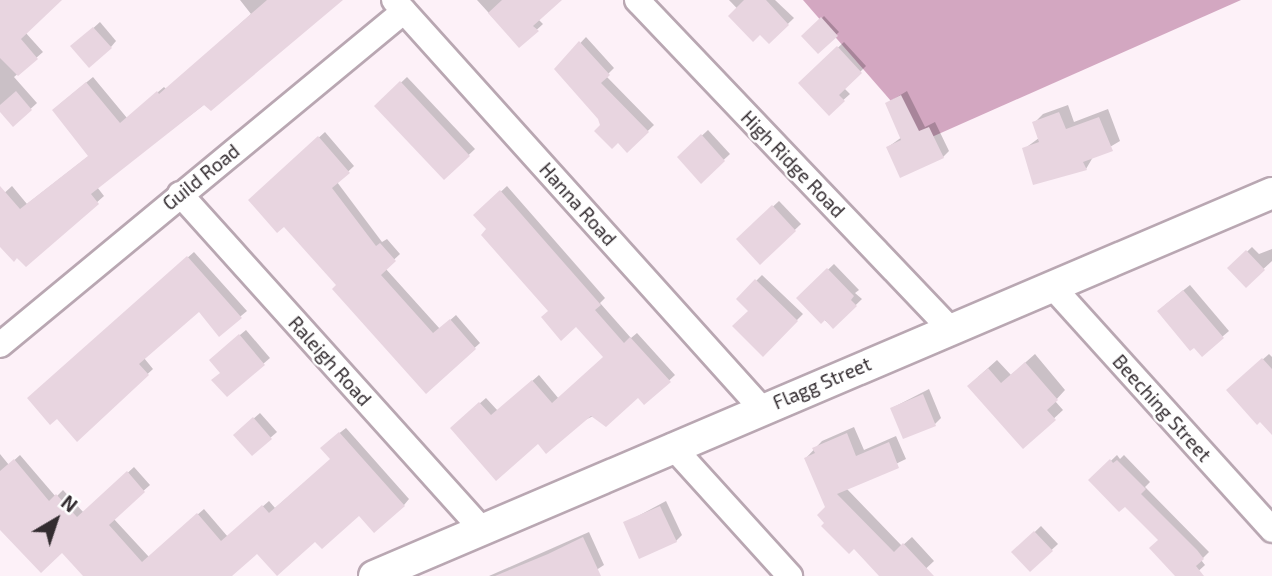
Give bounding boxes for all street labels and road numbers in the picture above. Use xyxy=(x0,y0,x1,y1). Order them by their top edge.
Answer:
street label: High Ridge Road xyxy=(736,106,850,222)
street label: Guild Road xyxy=(158,139,244,215)
street label: Hanna Road xyxy=(535,158,621,250)
street label: Raleigh Road xyxy=(284,312,376,410)
street label: Beeching Street xyxy=(1108,350,1216,466)
street label: Flagg Street xyxy=(769,352,875,414)

